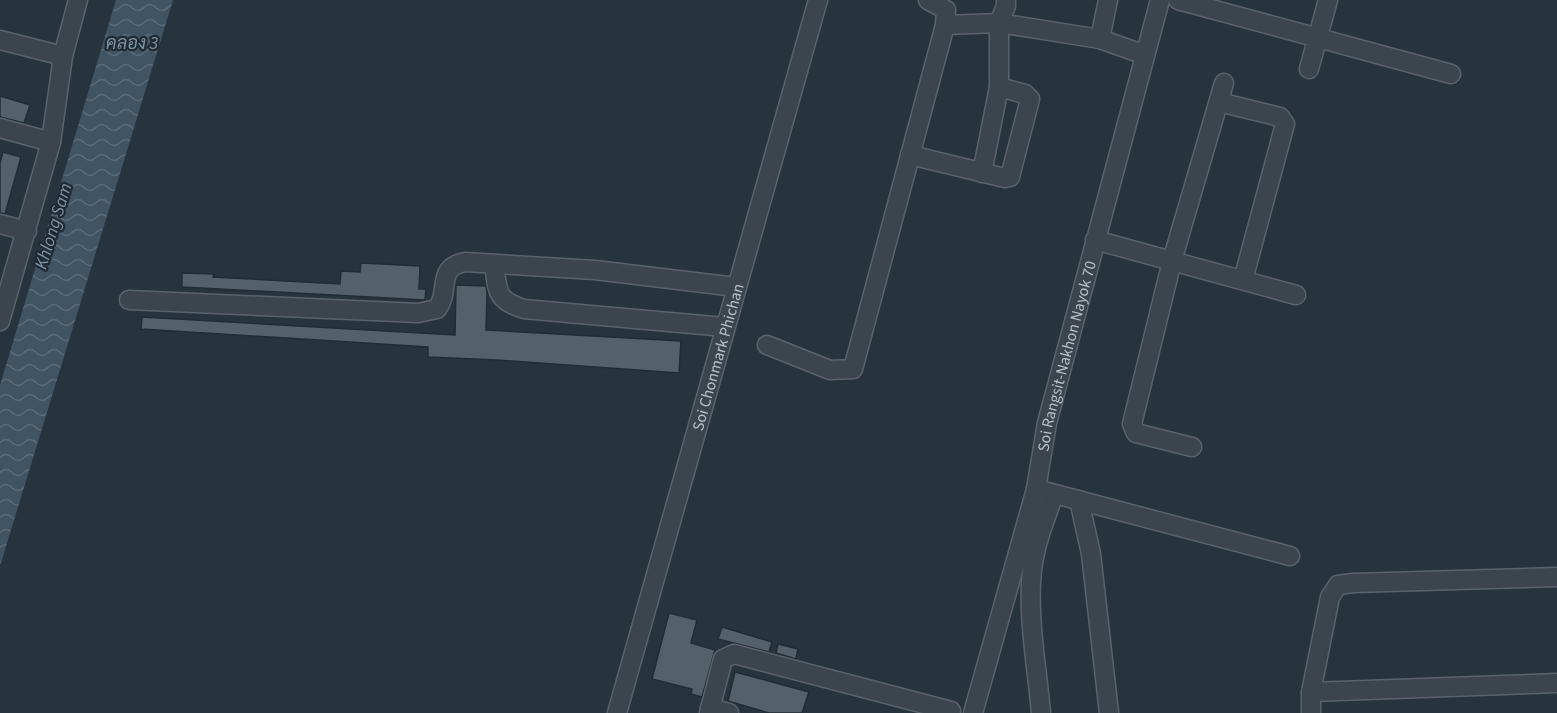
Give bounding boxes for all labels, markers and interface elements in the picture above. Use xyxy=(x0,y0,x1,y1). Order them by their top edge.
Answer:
water label: คลอง 3 xyxy=(106,31,158,56)
water label: Khlong Sam xyxy=(29,180,78,272)
street label: Soi Rangsit-Nakhon Nayok 70 xyxy=(1032,259,1102,453)
street label: Soi Chonmark Phichan xyxy=(687,281,750,433)

